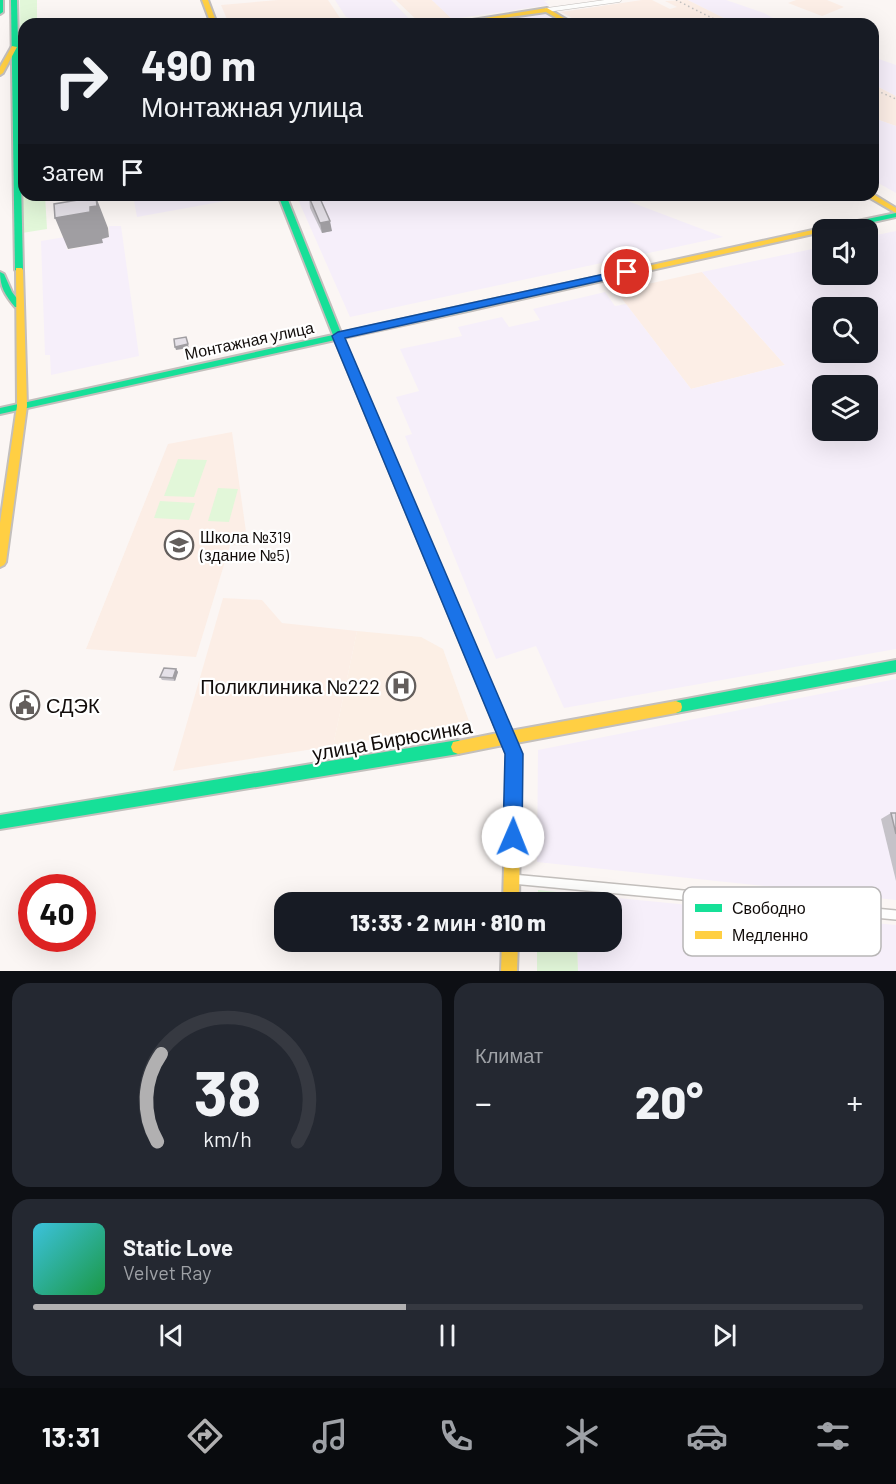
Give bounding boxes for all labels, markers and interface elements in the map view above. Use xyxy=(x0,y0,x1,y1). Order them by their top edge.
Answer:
text: 490 m xyxy=(141,39,256,89)
icon: right xyxy=(42,42,120,120)
text: Монтажная улица xyxy=(141,90,363,122)
icon: arrive xyxy=(116,156,149,189)
text: Затем xyxy=(42,159,104,185)
map controls xyxy=(812,219,878,441)
button: sound xyxy=(812,219,878,285)
pin xyxy=(601,246,652,297)
icon: arrive xyxy=(610,255,643,288)
button: search xyxy=(812,297,878,363)
street label: Монтажная улица xyxy=(183,317,315,363)
button: layers xyxy=(812,375,878,441)
place label: Школа №319 (здание №5) xyxy=(199,527,291,564)
school or university icon: Школа №319 (здание №5) xyxy=(163,529,195,561)
hospital icon: Поликлиника №222 xyxy=(385,670,417,702)
place label: Поликлиника №222 xyxy=(200,674,380,698)
public building icon: СДЭК xyxy=(9,689,41,721)
place label: СДЭК xyxy=(46,693,100,717)
street label: улица Бирюсинка xyxy=(310,713,475,765)
position arrow xyxy=(481,805,545,869)
speed limit sign: 40 xyxy=(18,874,96,952)
legend xyxy=(683,887,881,956)
text: Свободно xyxy=(732,898,806,917)
text: 13:33 · 2 мин · 810 m xyxy=(350,909,546,935)
text: Медленно xyxy=(732,925,808,944)
text: Климат xyxy=(475,1043,543,1067)
text: 38 xyxy=(193,1054,261,1128)
text: 20° xyxy=(635,1074,703,1128)
text: − xyxy=(475,1082,492,1122)
text: + xyxy=(847,1082,863,1122)
text: km/h xyxy=(203,1126,251,1151)
text: Static Love xyxy=(123,1234,233,1260)
text: Velvet Ray xyxy=(123,1260,212,1284)
icon: previous xyxy=(155,1319,188,1352)
icon: pause xyxy=(431,1319,464,1352)
icon: next xyxy=(708,1319,741,1352)
icon: directions xyxy=(184,1415,226,1457)
icon: music xyxy=(309,1415,351,1457)
icon: phone xyxy=(435,1415,477,1457)
icon: climate xyxy=(561,1415,603,1457)
icon: car xyxy=(686,1415,728,1457)
icon: filters xyxy=(812,1415,854,1457)
text: 13:31 xyxy=(42,1420,100,1452)

